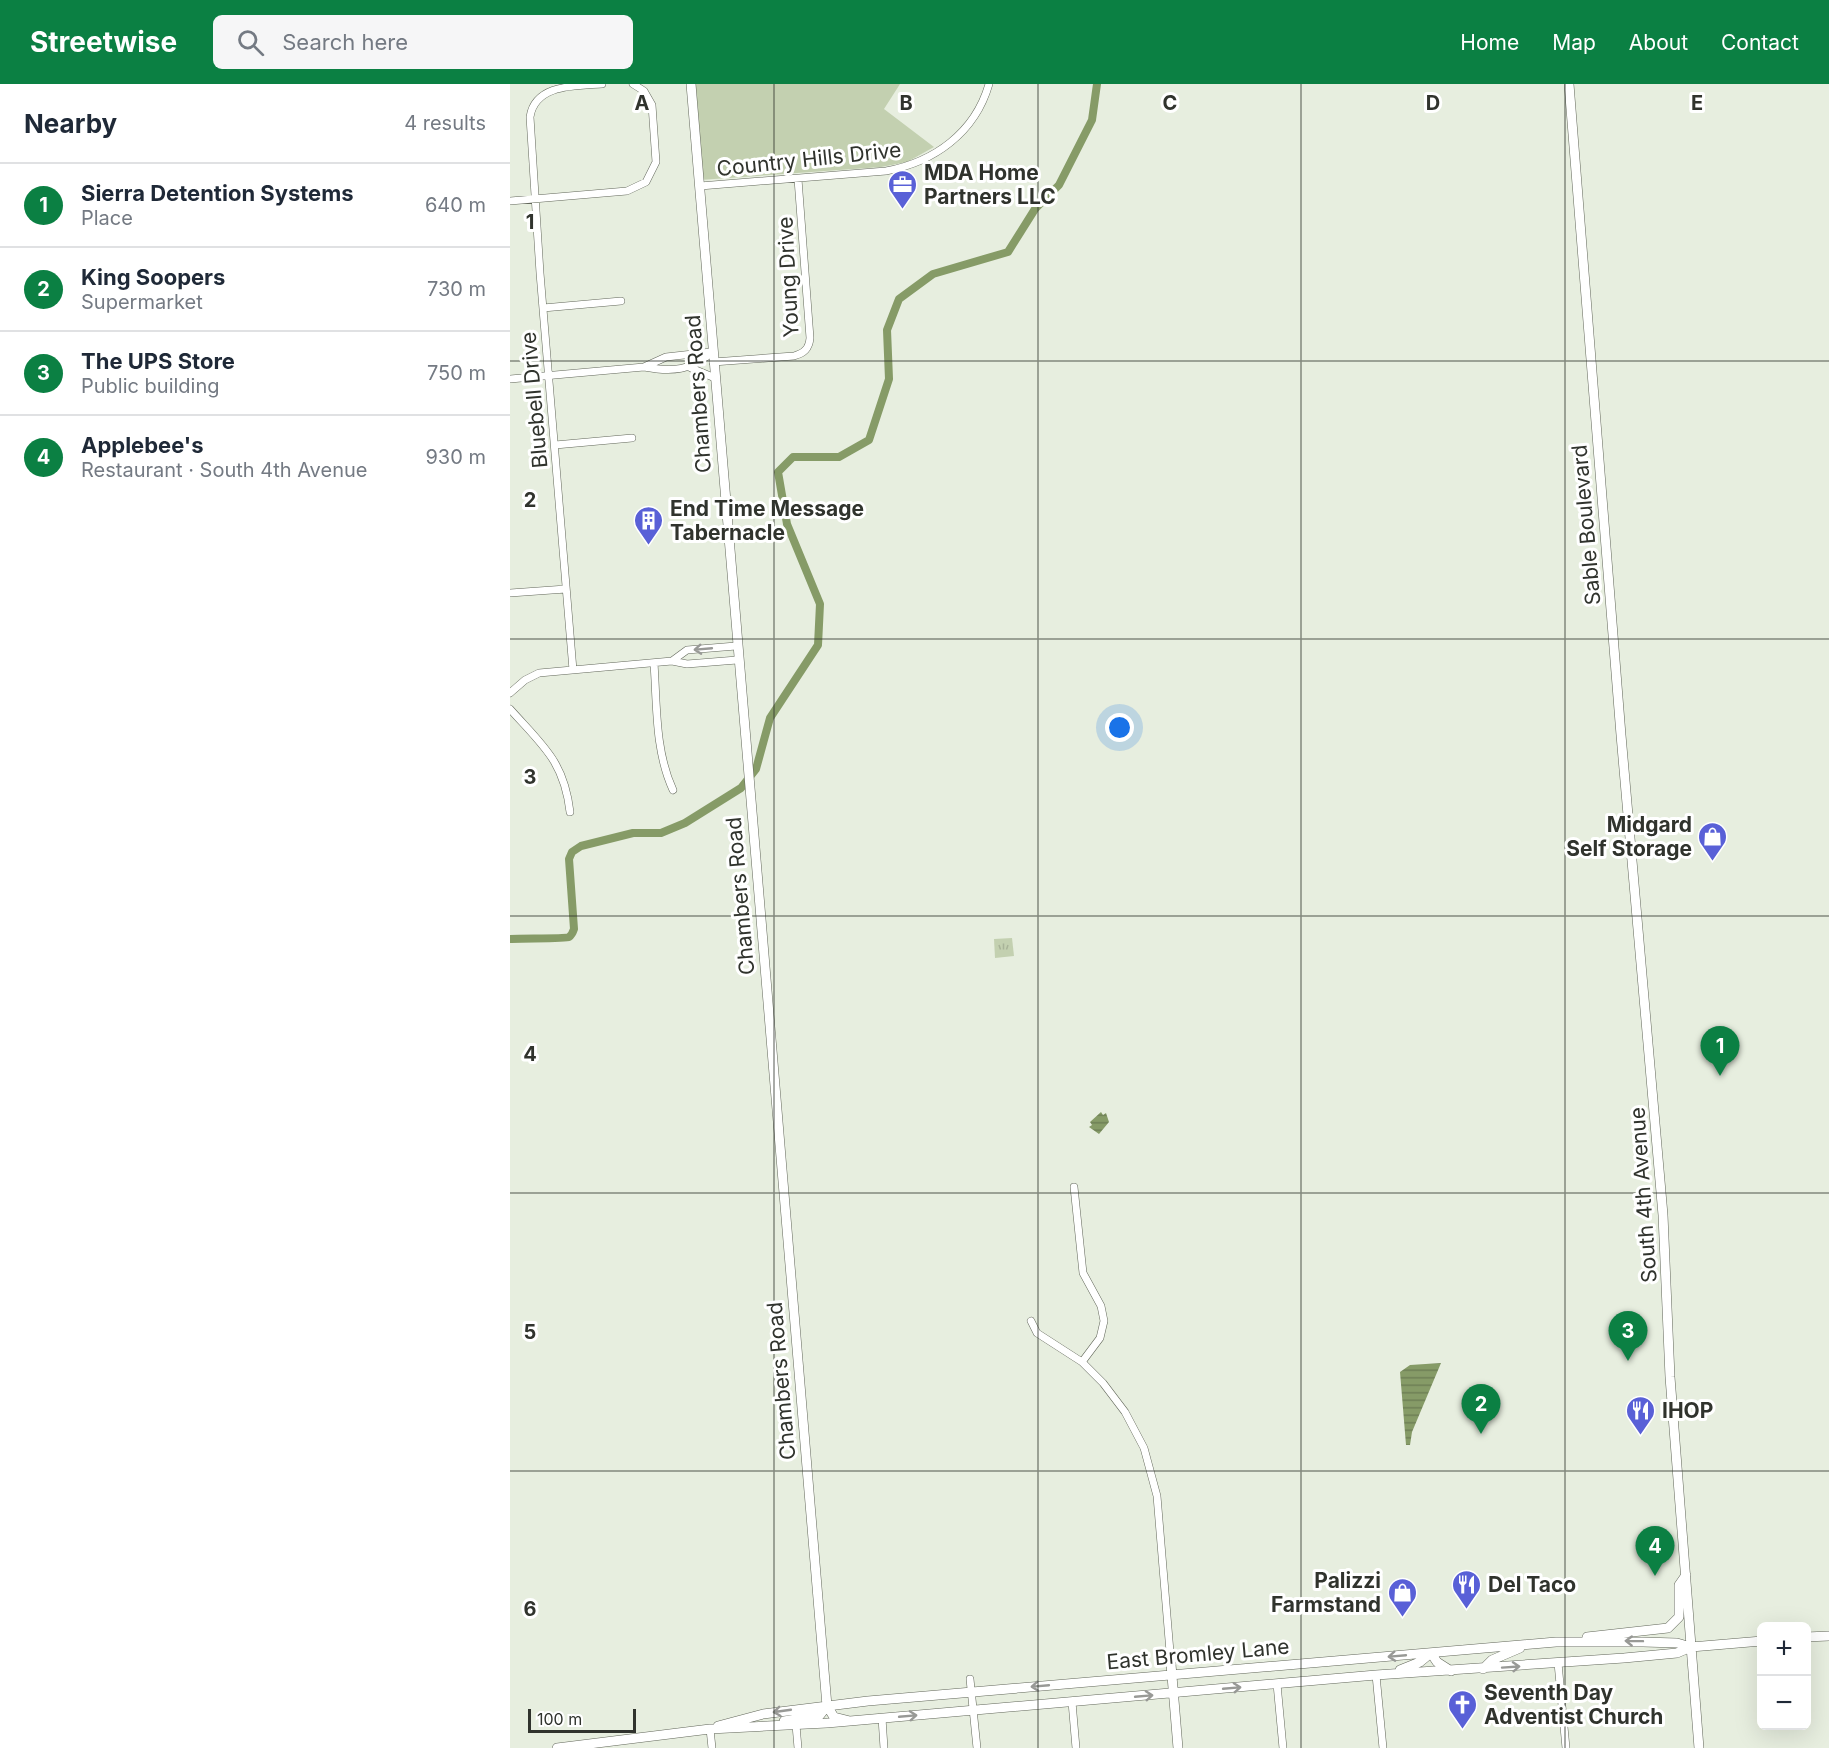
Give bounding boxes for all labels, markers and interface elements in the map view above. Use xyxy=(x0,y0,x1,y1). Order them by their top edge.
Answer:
search box xyxy=(213,15,633,69)
text: Streetwise xyxy=(30,25,177,59)
icon: search xyxy=(234,26,267,59)
text: Search here xyxy=(282,29,408,55)
text: Home xyxy=(1460,30,1519,55)
text: Map xyxy=(1552,30,1596,55)
text: About xyxy=(1629,30,1688,55)
text: Contact xyxy=(1721,30,1799,55)
text: A xyxy=(635,91,650,115)
text: B xyxy=(899,91,913,115)
text: C xyxy=(1163,91,1177,115)
text: D xyxy=(1426,91,1440,115)
text: E xyxy=(1691,91,1703,115)
text: Nearby xyxy=(24,108,117,139)
text: 4 results xyxy=(404,111,486,135)
street label: Country Hills Drive xyxy=(715,137,903,181)
place label: MDA Home Partners LLC xyxy=(924,160,1056,209)
office icon: MDA Home Partners LLC xyxy=(887,168,919,210)
text: Sierra Detention Systems xyxy=(81,180,354,206)
text: 1 xyxy=(39,193,48,217)
text: 640 m xyxy=(425,193,486,217)
text: Place xyxy=(81,206,133,230)
text: 1 xyxy=(526,210,534,234)
street label: Young Drive xyxy=(772,216,804,338)
text: King Soopers xyxy=(81,264,225,290)
text: 2 xyxy=(37,277,50,301)
text: 730 m xyxy=(427,277,486,301)
text: Supermarket xyxy=(81,290,203,314)
street label: Chambers Road xyxy=(680,314,716,474)
street label: Bluebell Drive xyxy=(516,331,552,469)
text: The UPS Store xyxy=(81,348,235,374)
text: 3 xyxy=(37,361,50,385)
text: 750 m xyxy=(427,361,486,385)
text: Public building xyxy=(81,374,220,398)
text: Applebee's xyxy=(81,432,203,458)
street label: Sable Boulevard xyxy=(1567,444,1605,606)
text: 4 xyxy=(37,445,50,469)
text: 930 m xyxy=(425,445,486,469)
text: Restaurant · South 4th Avenue xyxy=(81,458,367,482)
text: 2 xyxy=(524,488,536,512)
place label: End Time Message Tabernacle xyxy=(670,496,864,545)
building icon: End Time Message Tabernacle xyxy=(633,504,665,546)
one-way arrow xyxy=(693,644,713,655)
your location xyxy=(1105,713,1134,742)
text: 3 xyxy=(524,765,536,789)
place label: Midgard Self Storage xyxy=(1566,812,1692,861)
street label: Chambers Road xyxy=(721,816,759,976)
shop icon: Midgard Self Storage xyxy=(1697,820,1729,862)
pin: 1 xyxy=(1700,1026,1740,1076)
text: 4 xyxy=(523,1042,537,1066)
street label: South 4th Avenue xyxy=(1624,1106,1662,1284)
street label: Chambers Road xyxy=(762,1301,800,1461)
pin: 3 xyxy=(1608,1312,1648,1361)
text: 5 xyxy=(524,1320,536,1344)
pin: 2 xyxy=(1462,1384,1500,1434)
restaurant icon: IHOP xyxy=(1625,1394,1657,1436)
place label: IHOP xyxy=(1662,1398,1713,1423)
pin: 4 xyxy=(1636,1526,1674,1576)
place label: Palizzi Farmstand xyxy=(1271,1568,1381,1617)
restaurant icon: Del Taco xyxy=(1451,1568,1483,1610)
place label: Del Taco xyxy=(1488,1572,1576,1597)
shop icon: Palizzi Farmstand xyxy=(1386,1576,1418,1618)
text: 6 xyxy=(524,1597,537,1621)
map controls xyxy=(1757,1622,1811,1730)
button: + xyxy=(1757,1622,1811,1676)
street label: East Bromley Lane xyxy=(1106,1634,1290,1674)
one-way arrow xyxy=(1624,1636,1644,1647)
one-way arrow xyxy=(1388,1651,1408,1662)
one-way arrow xyxy=(1500,1662,1520,1673)
button: − xyxy=(1757,1676,1811,1730)
place label: Seventh Day Adventist Church xyxy=(1484,1680,1663,1729)
one-way arrow xyxy=(1031,1681,1051,1692)
one-way arrow xyxy=(1221,1682,1241,1693)
church icon: Seventh Day Adventist Church xyxy=(1447,1688,1479,1730)
one-way arrow xyxy=(1134,1690,1154,1701)
scale bar xyxy=(528,1706,636,1734)
one-way arrow xyxy=(772,1706,792,1717)
text: 100 m xyxy=(537,1709,582,1729)
one-way arrow xyxy=(898,1710,918,1721)

